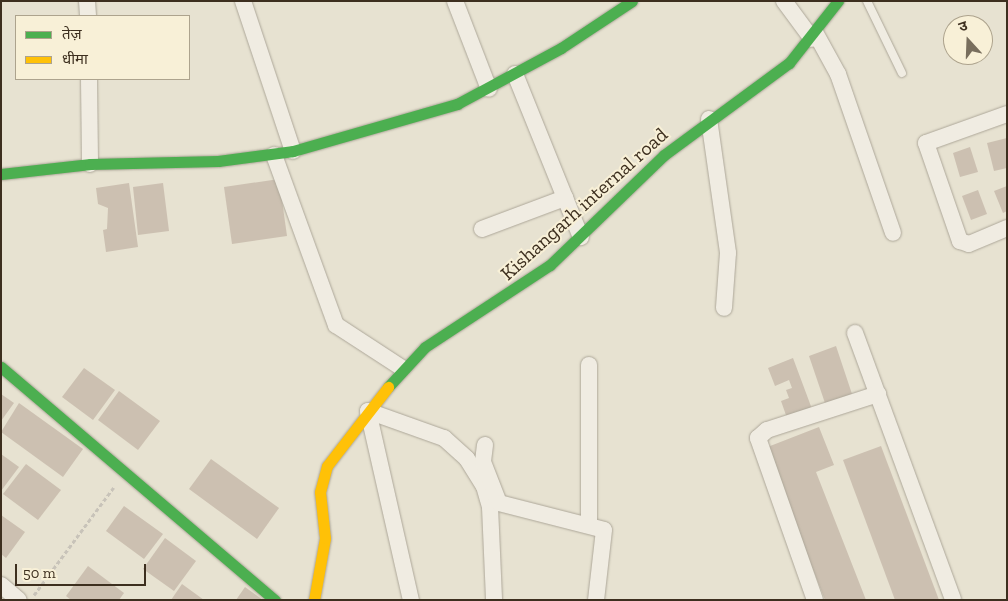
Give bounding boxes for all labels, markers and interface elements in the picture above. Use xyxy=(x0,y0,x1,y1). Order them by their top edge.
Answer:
legend xyxy=(15,15,190,80)
north arrow xyxy=(943,15,993,65)
text: उ xyxy=(956,17,970,36)
text: तेज़ xyxy=(62,25,82,43)
text: धीमा xyxy=(62,50,88,68)
street label: Kishangarh internal road xyxy=(495,123,673,285)
scale bar xyxy=(18,554,149,586)
text: 50 m xyxy=(23,564,56,582)

